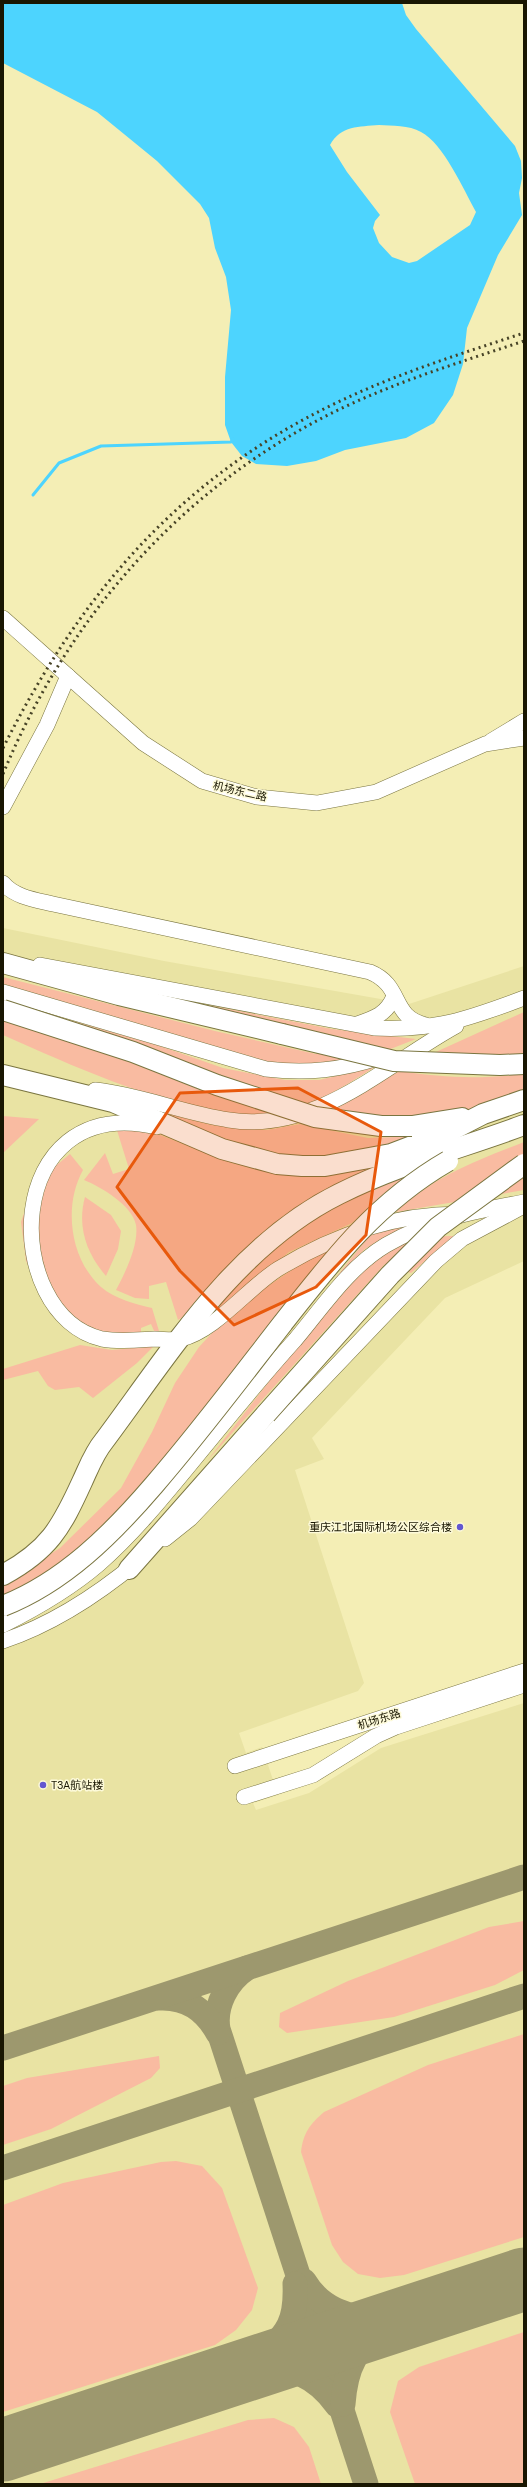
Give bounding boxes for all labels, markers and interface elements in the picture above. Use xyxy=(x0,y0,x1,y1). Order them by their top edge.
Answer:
street label: 机场东二路 xyxy=(212,778,268,804)
place label: 重庆江北国际机场公区综合楼 xyxy=(309,1520,452,1534)
marker: 重庆江北国际机场公区综合楼 xyxy=(455,1522,465,1532)
street label: 机场东路 xyxy=(356,1706,402,1732)
place label: T3A航站楼 xyxy=(51,1778,103,1792)
marker: T3A航站楼 xyxy=(38,1780,48,1790)

